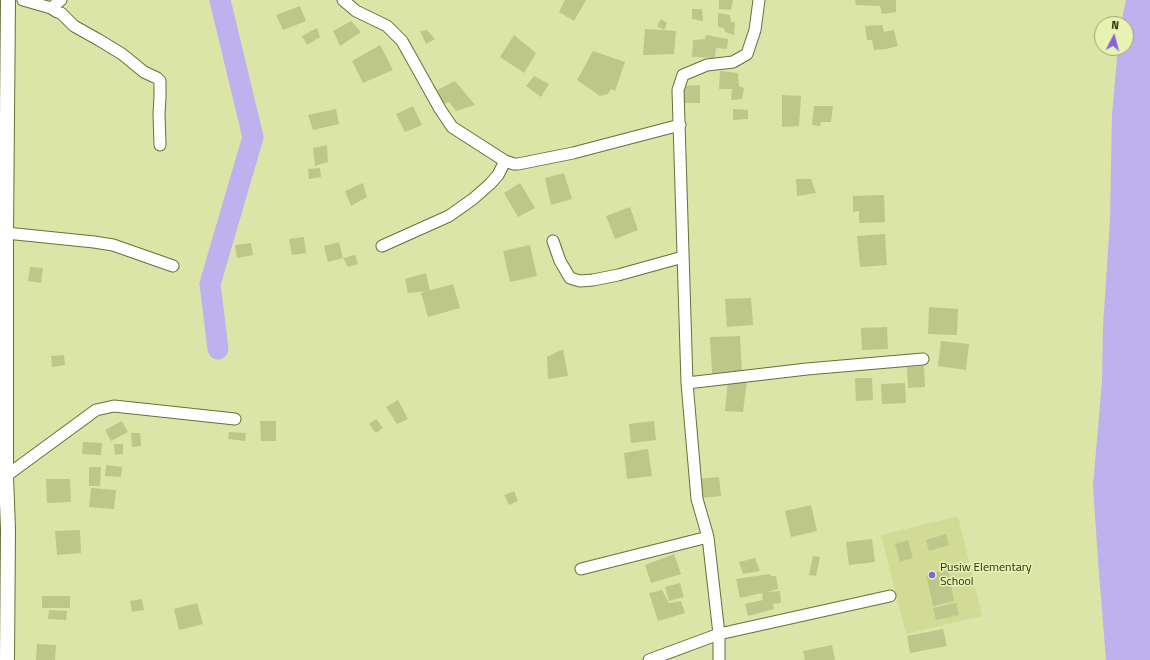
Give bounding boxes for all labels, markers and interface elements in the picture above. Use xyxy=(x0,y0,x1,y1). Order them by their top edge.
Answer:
north arrow xyxy=(1094,16,1134,56)
text: N xyxy=(1111,17,1120,33)
place label: Pusiw Elementary School xyxy=(940,561,1032,589)
marker: Pusiw Elementary School xyxy=(927,570,937,580)

